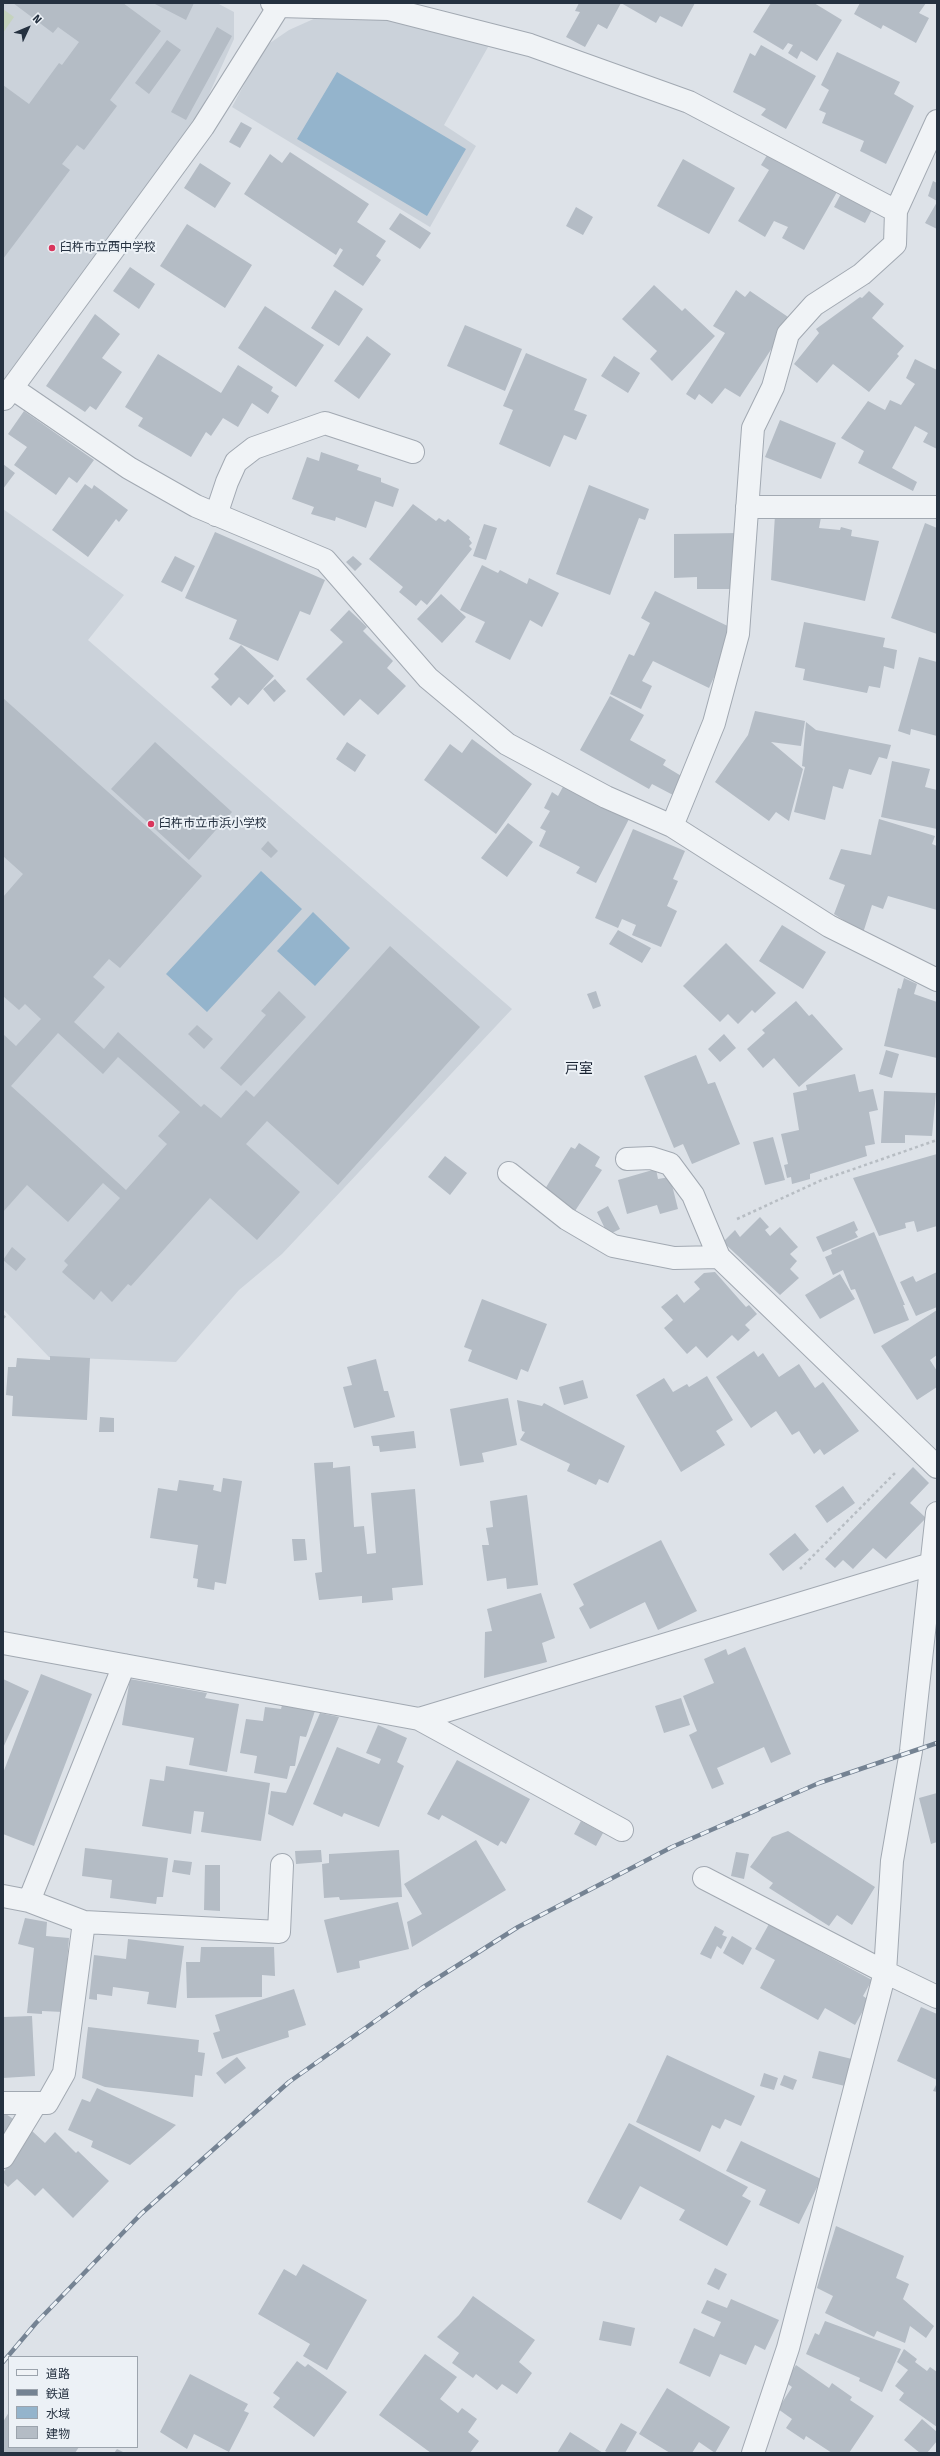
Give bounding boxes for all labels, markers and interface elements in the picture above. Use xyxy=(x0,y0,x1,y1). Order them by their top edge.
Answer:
north arrow xyxy=(8,8,48,48)
text: N xyxy=(30,12,44,26)
place label: 臼杵市立西中学校 xyxy=(60,241,156,255)
marker: 臼杵市立西中学校 xyxy=(47,243,57,253)
place label: 臼杵市立市浜小学校 xyxy=(159,817,267,831)
marker: 臼杵市立市浜小学校 xyxy=(146,819,156,829)
district label: 戸室 xyxy=(565,1061,593,1077)
legend xyxy=(8,2356,138,2448)
text: 道路 xyxy=(46,2367,70,2381)
text: 鉄道 xyxy=(46,2387,70,2401)
text: 水域 xyxy=(46,2407,70,2421)
text: 建物 xyxy=(46,2427,70,2441)

